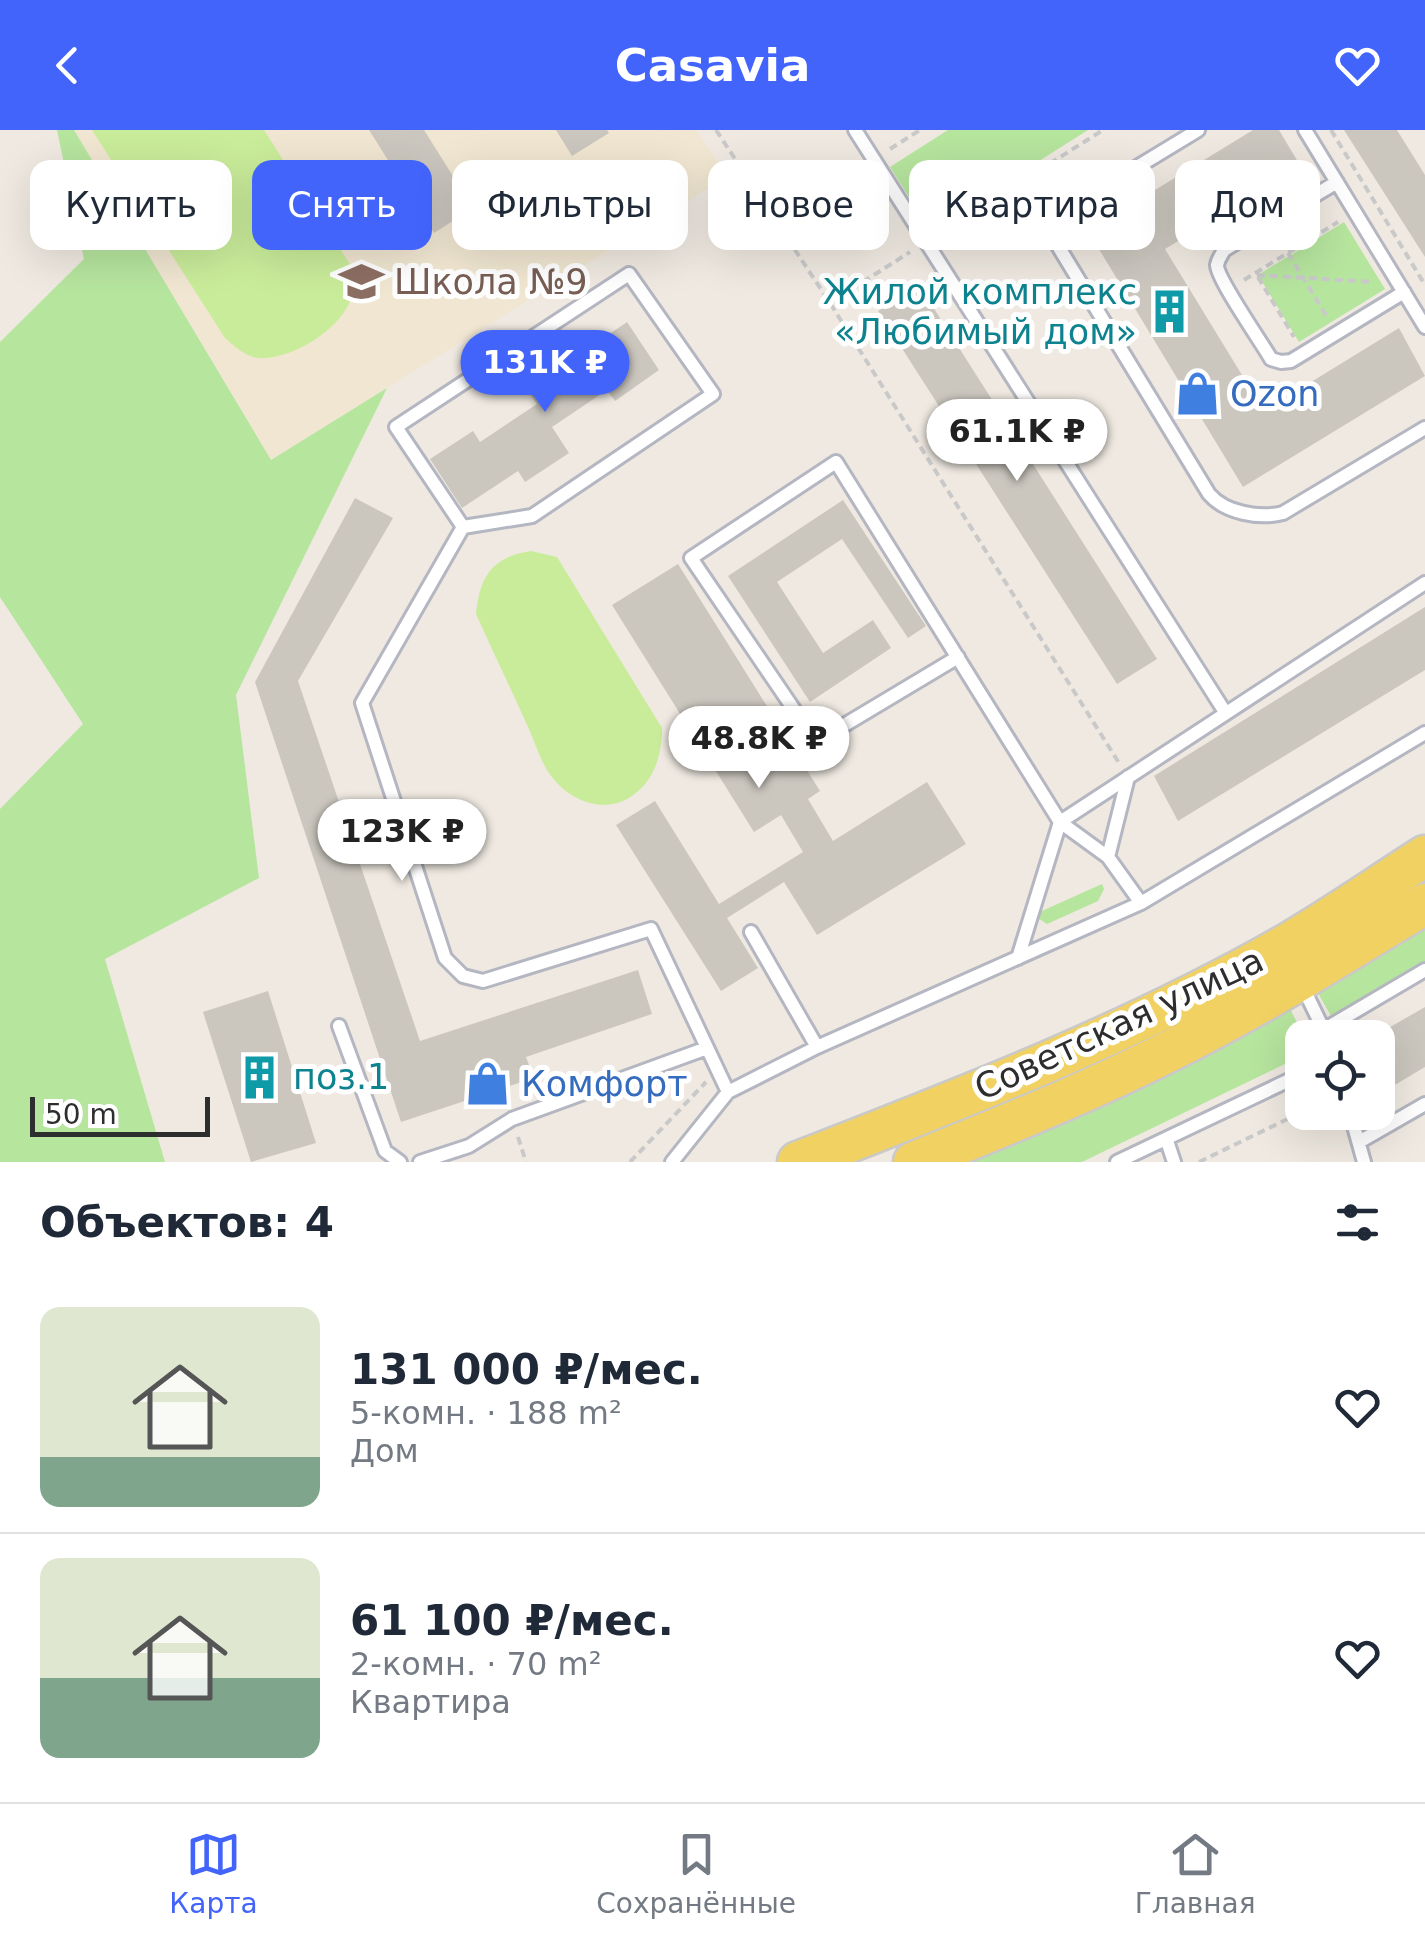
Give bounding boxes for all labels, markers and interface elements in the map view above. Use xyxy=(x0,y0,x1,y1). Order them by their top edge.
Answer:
icon: back xyxy=(40,38,95,93)
icon: heart xyxy=(1330,38,1385,93)
text: Casavia xyxy=(615,39,810,92)
chip: Купить xyxy=(30,160,232,250)
chip: Снять xyxy=(252,160,432,250)
chip: Фильтры xyxy=(452,160,688,250)
chip: Новое xyxy=(708,160,889,250)
chip: Квартира xyxy=(909,160,1155,250)
chip: Дом xyxy=(1175,160,1320,250)
school or university icon: Школа №9 xyxy=(337,258,385,306)
place label: Школа №9 xyxy=(394,262,588,302)
place label: Жилой комплекс «Любимый дом» xyxy=(823,272,1137,352)
building icon: Жилой комплекс «Любимый дом» xyxy=(1146,288,1194,336)
pin: 131K ₽ xyxy=(464,330,626,415)
text: 131K ₽ xyxy=(483,343,608,381)
shop icon: Ozon xyxy=(1173,370,1221,418)
place label: Ozon xyxy=(1230,374,1320,414)
pin: 61.1K ₽ xyxy=(925,399,1109,484)
text: 61.1K ₽ xyxy=(948,412,1086,450)
pin: 48.8K ₽ xyxy=(667,706,851,791)
text: 48.8K ₽ xyxy=(690,719,828,757)
pin: 123K ₽ xyxy=(321,799,483,884)
text: 123K ₽ xyxy=(340,812,465,850)
street label: Советская улица xyxy=(968,940,1270,1108)
map controls xyxy=(1285,1020,1395,1130)
button: locate xyxy=(1285,1020,1395,1130)
building icon: поз.1 xyxy=(236,1053,284,1101)
place label: поз.1 xyxy=(293,1057,389,1097)
shop icon: Комфорт xyxy=(464,1060,512,1108)
place label: Комфорт xyxy=(521,1064,688,1104)
scale bar xyxy=(30,1092,210,1136)
text: 50 m xyxy=(45,1098,117,1131)
icon: filters xyxy=(1330,1195,1385,1250)
text: Объектов: 4 xyxy=(40,1198,334,1247)
text: 131 000 ₽/мес. xyxy=(350,1345,703,1394)
icon: home xyxy=(120,1347,240,1467)
icon: heart xyxy=(1330,1380,1385,1435)
text: 5-комн. · 188 m² xyxy=(350,1394,622,1432)
text: Дом xyxy=(350,1432,419,1470)
text: 61 100 ₽/мес. xyxy=(350,1596,674,1645)
icon: home xyxy=(120,1598,240,1718)
icon: heart xyxy=(1330,1631,1385,1686)
text: 2-комн. · 70 m² xyxy=(350,1645,601,1683)
text: Квартира xyxy=(350,1683,511,1721)
tab: Карта xyxy=(169,1827,258,1920)
tab: Сохранённые xyxy=(596,1827,796,1920)
tab: Главная xyxy=(1135,1827,1256,1920)

